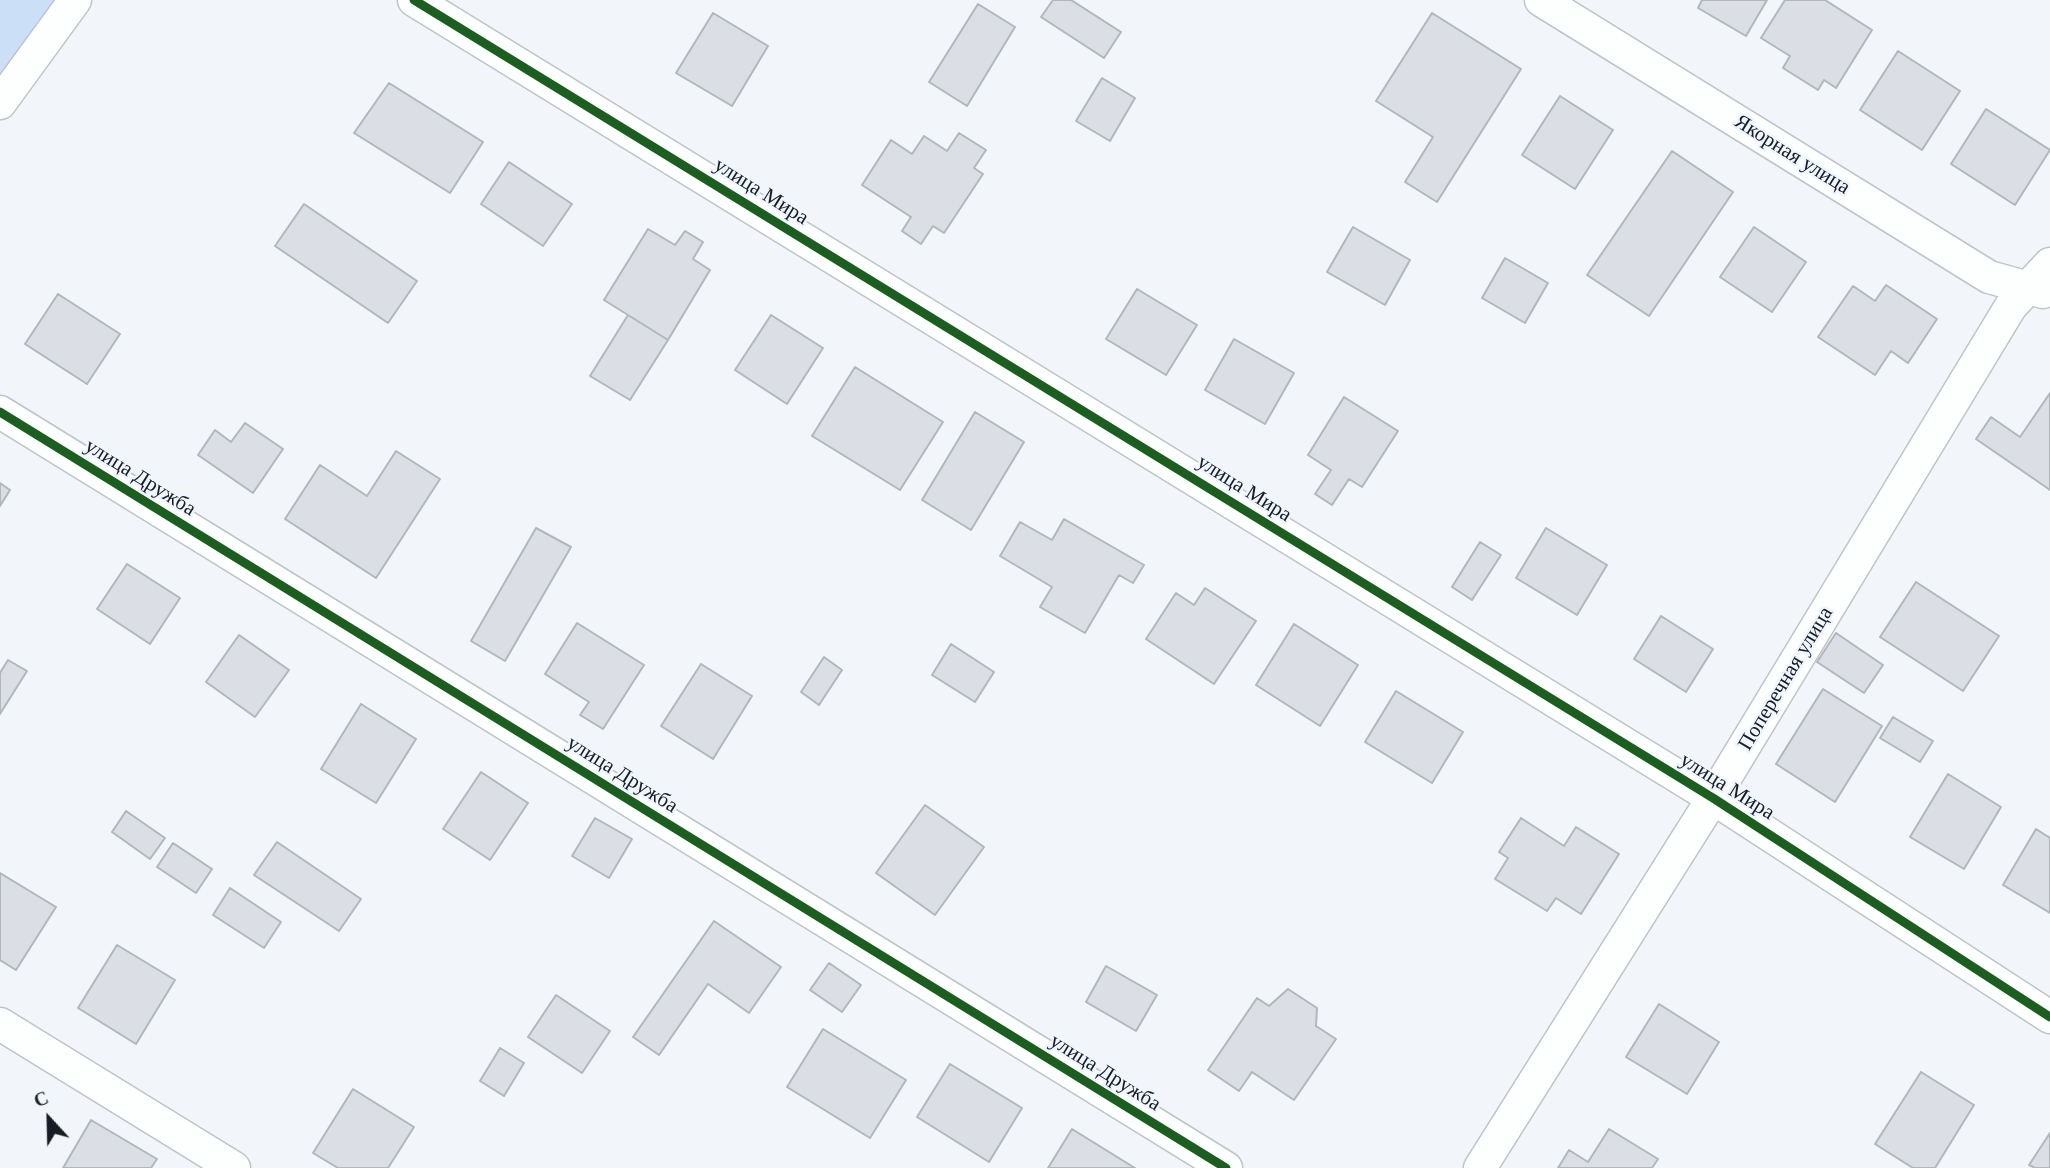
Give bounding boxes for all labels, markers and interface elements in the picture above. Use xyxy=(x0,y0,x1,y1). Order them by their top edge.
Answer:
street label: Якорная улица xyxy=(1730,109,1854,201)
street label: улица Мира xyxy=(709,153,813,231)
street label: улица Дружба xyxy=(80,434,200,522)
street label: улица Мира xyxy=(1192,450,1296,528)
street label: Поперечная улица xyxy=(1733,602,1839,756)
street label: улица Дружба xyxy=(562,731,682,819)
street label: улица Мира xyxy=(1675,748,1779,826)
street label: улица Дружба xyxy=(1045,1029,1165,1117)
north arrow xyxy=(14,1084,84,1154)
text: С xyxy=(31,1087,51,1111)

